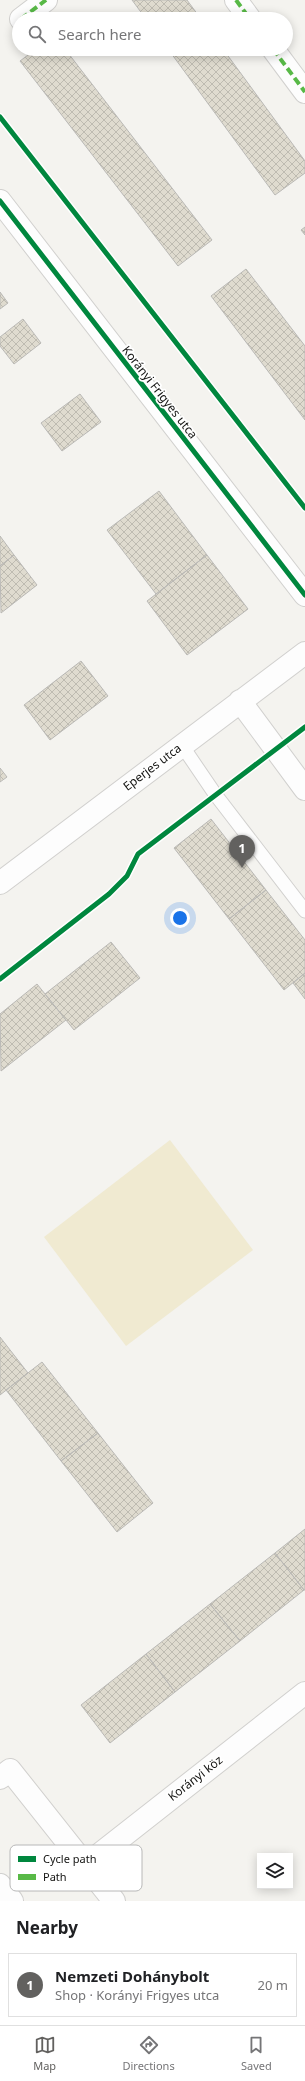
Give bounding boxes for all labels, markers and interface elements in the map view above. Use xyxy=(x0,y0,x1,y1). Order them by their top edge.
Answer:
search box xyxy=(12,12,293,56)
icon: search xyxy=(26,23,48,45)
text: Search here xyxy=(58,24,141,44)
street label: Korányi Frigyes utca xyxy=(118,342,202,442)
street label: Eperjes utca xyxy=(119,740,185,794)
pin: 1 xyxy=(229,835,255,868)
your location xyxy=(170,908,190,928)
street label: Korányi köz xyxy=(164,1751,226,1805)
legend xyxy=(10,1845,142,1891)
text: Cycle path xyxy=(43,1851,96,1866)
map controls xyxy=(257,1853,293,1889)
button: layers xyxy=(257,1853,293,1889)
text: Path xyxy=(43,1869,67,1884)
text: Nearby xyxy=(16,1916,78,1939)
text: Nemzeti Dohánybolt xyxy=(55,1966,209,1986)
text: 1 xyxy=(26,1976,34,1994)
text: 20 m xyxy=(258,1976,288,1994)
text: Shop · Korányi Frigyes utca xyxy=(55,1986,219,2004)
tab: Map xyxy=(33,2034,56,2073)
tab: Directions xyxy=(122,2034,175,2073)
tab: Saved xyxy=(241,2034,272,2073)

